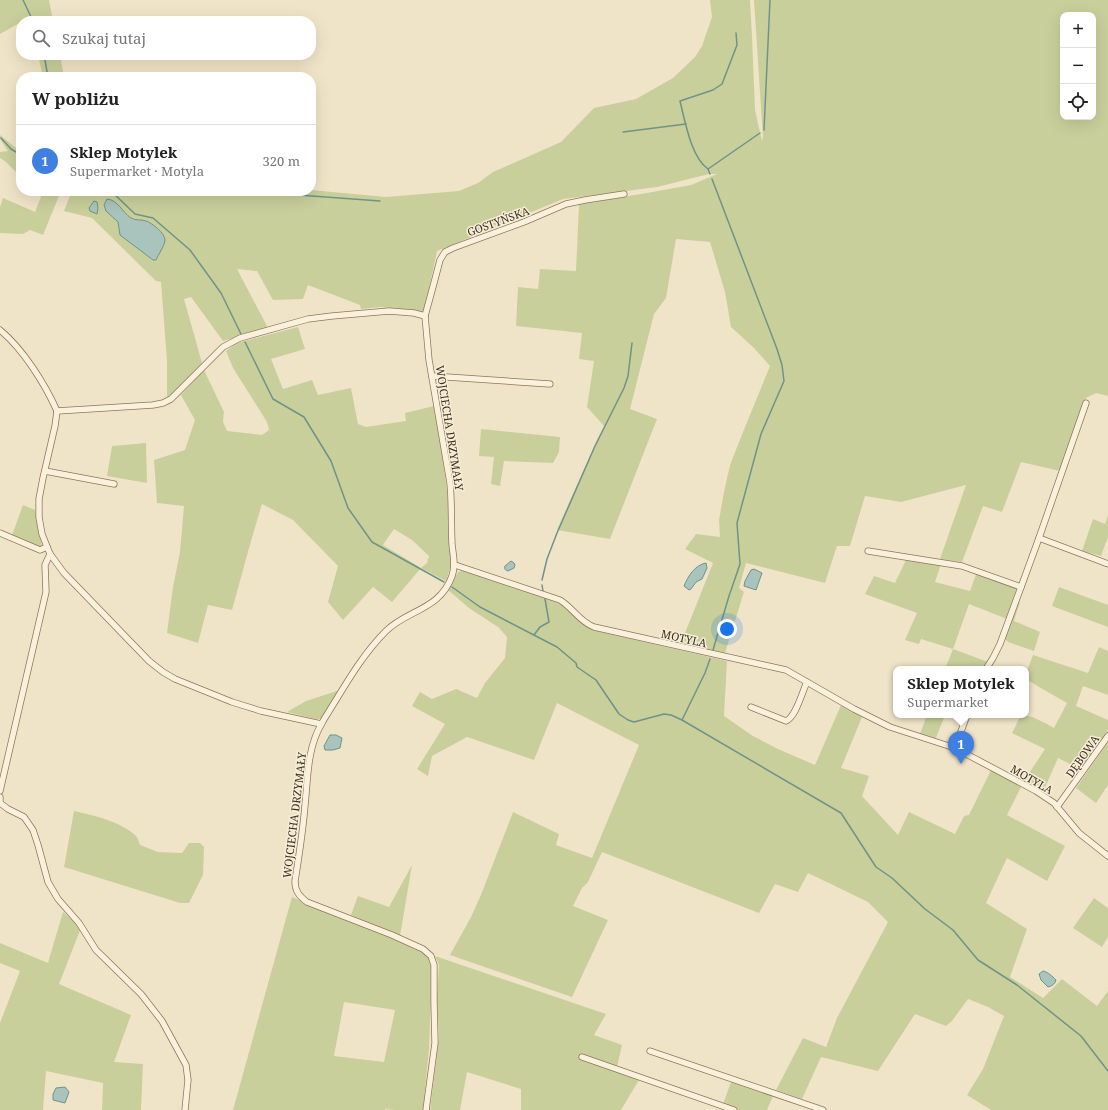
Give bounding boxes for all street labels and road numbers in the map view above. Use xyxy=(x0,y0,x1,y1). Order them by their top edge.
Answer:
street label: GOSTYŃSKA xyxy=(465,203,531,239)
street label: WOJCIECHA DRZYMAŁY xyxy=(433,364,467,492)
street label: MOTYLA xyxy=(660,625,709,651)
street label: DĘBOWA xyxy=(1062,732,1102,780)
street label: WOJCIECHA DRZYMAŁY xyxy=(279,751,309,879)
street label: MOTYLA xyxy=(1008,761,1056,797)

